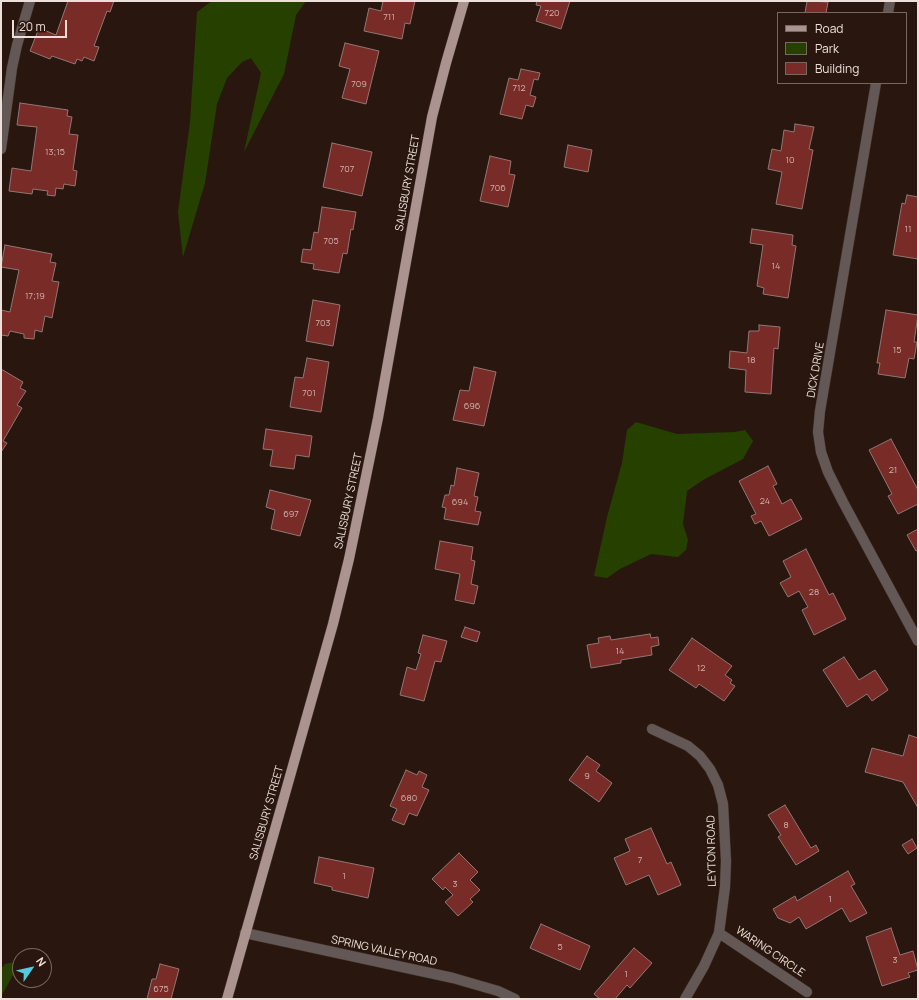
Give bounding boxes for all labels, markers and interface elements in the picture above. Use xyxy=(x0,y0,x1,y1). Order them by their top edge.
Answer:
house number: 720 xyxy=(544,8,560,18)
scale bar xyxy=(14,12,69,38)
house number: 711 xyxy=(383,12,395,22)
legend xyxy=(777,12,907,84)
text: 20 m xyxy=(19,18,46,35)
text: Road xyxy=(815,20,843,37)
text: Park xyxy=(815,40,839,57)
text: Building xyxy=(815,60,859,77)
house number: 709 xyxy=(351,79,367,89)
house number: 712 xyxy=(512,83,526,93)
street label: SALISBURY STREET xyxy=(393,134,423,232)
house number: 13;15 xyxy=(45,147,65,157)
house number: 10 xyxy=(786,155,794,165)
house number: 707 xyxy=(340,164,354,174)
house number: 706 xyxy=(490,183,506,193)
house number: 11 xyxy=(904,224,912,234)
house number: 705 xyxy=(323,236,339,246)
house number: 14 xyxy=(772,261,780,271)
house number: 17;19 xyxy=(25,291,45,301)
house number: 703 xyxy=(316,318,330,328)
street label: DICK DRIVE xyxy=(805,341,827,399)
house number: 15 xyxy=(893,345,901,355)
house number: 18 xyxy=(747,355,755,365)
house number: 701 xyxy=(302,388,316,398)
house number: 696 xyxy=(464,401,480,411)
street label: SALISBURY STREET xyxy=(332,452,366,550)
house number: 21 xyxy=(889,465,897,475)
house number: 24 xyxy=(760,496,770,506)
house number: 694 xyxy=(452,497,468,507)
house number: 697 xyxy=(283,509,299,519)
house number: 28 xyxy=(809,587,819,597)
house number: 14 xyxy=(616,646,624,656)
house number: 12 xyxy=(697,663,705,673)
street label: SALISBURY STREET xyxy=(247,764,287,862)
house number: 9 xyxy=(584,771,590,781)
house number: 680 xyxy=(401,793,417,803)
street label: LEYTON ROAD xyxy=(705,815,719,887)
house number: 8 xyxy=(783,820,789,830)
house number: 7 xyxy=(638,855,642,865)
house number: 1 xyxy=(342,871,346,881)
house number: 3 xyxy=(453,879,457,889)
house number: 1 xyxy=(828,894,832,904)
street label: WARING CIRCLE xyxy=(733,924,807,980)
street label: SPRING VALLEY ROAD xyxy=(330,933,438,969)
house number: 5 xyxy=(557,942,563,952)
north arrow xyxy=(12,948,52,988)
text: N xyxy=(33,954,50,969)
house number: 3 xyxy=(893,955,897,965)
house number: 1 xyxy=(624,969,628,979)
house number: 675 xyxy=(153,984,169,994)

